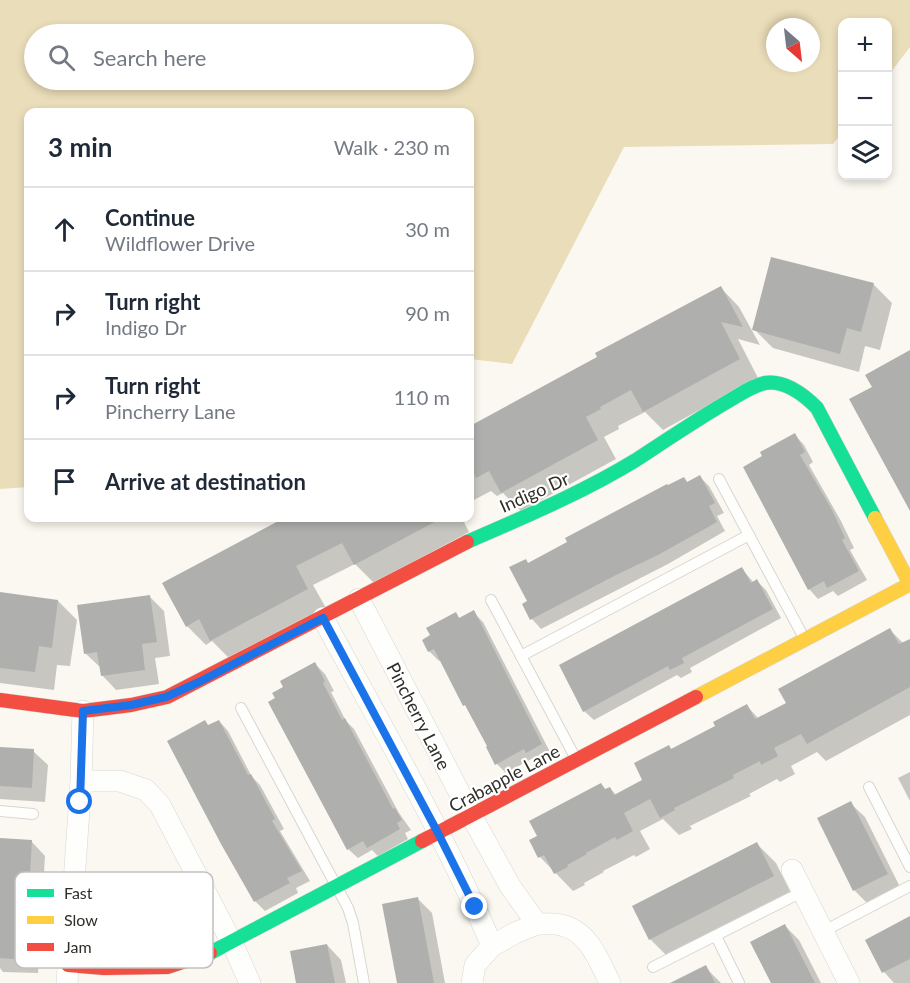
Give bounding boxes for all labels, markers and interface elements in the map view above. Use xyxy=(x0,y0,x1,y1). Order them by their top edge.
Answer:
north arrow xyxy=(766,18,820,72)
map controls xyxy=(838,18,892,180)
button: + xyxy=(838,18,892,72)
search box xyxy=(24,24,474,90)
icon: search xyxy=(45,41,78,74)
text: Search here xyxy=(93,44,206,71)
button: − xyxy=(838,72,892,126)
button: layers xyxy=(838,126,892,180)
text: 3 min xyxy=(48,131,112,163)
text: Walk · 230 m xyxy=(334,135,450,159)
text: Continue xyxy=(105,204,195,231)
icon: ahead xyxy=(48,213,81,246)
text: 30 m xyxy=(405,217,450,241)
text: Wildflower Drive xyxy=(105,231,255,255)
text: Turn right xyxy=(105,288,200,315)
icon: right xyxy=(48,297,81,330)
text: 90 m xyxy=(405,301,450,325)
text: Indigo Dr xyxy=(105,315,187,339)
text: Turn right xyxy=(105,372,200,399)
icon: right xyxy=(48,381,81,414)
text: 110 m xyxy=(394,385,450,409)
text: Pincherry Lane xyxy=(105,399,236,423)
icon: arrive xyxy=(48,465,81,498)
street label: Indigo Dr xyxy=(496,467,572,517)
text: Arrive at destination xyxy=(105,468,306,495)
street label: Pincherry Lane xyxy=(383,659,455,773)
street label: Crabapple Lane xyxy=(445,739,563,817)
route start xyxy=(66,788,92,814)
legend xyxy=(15,872,213,968)
text: Fast xyxy=(64,883,93,902)
route end xyxy=(461,893,487,919)
text: Slow xyxy=(64,910,98,929)
text: Jam xyxy=(64,937,92,956)

